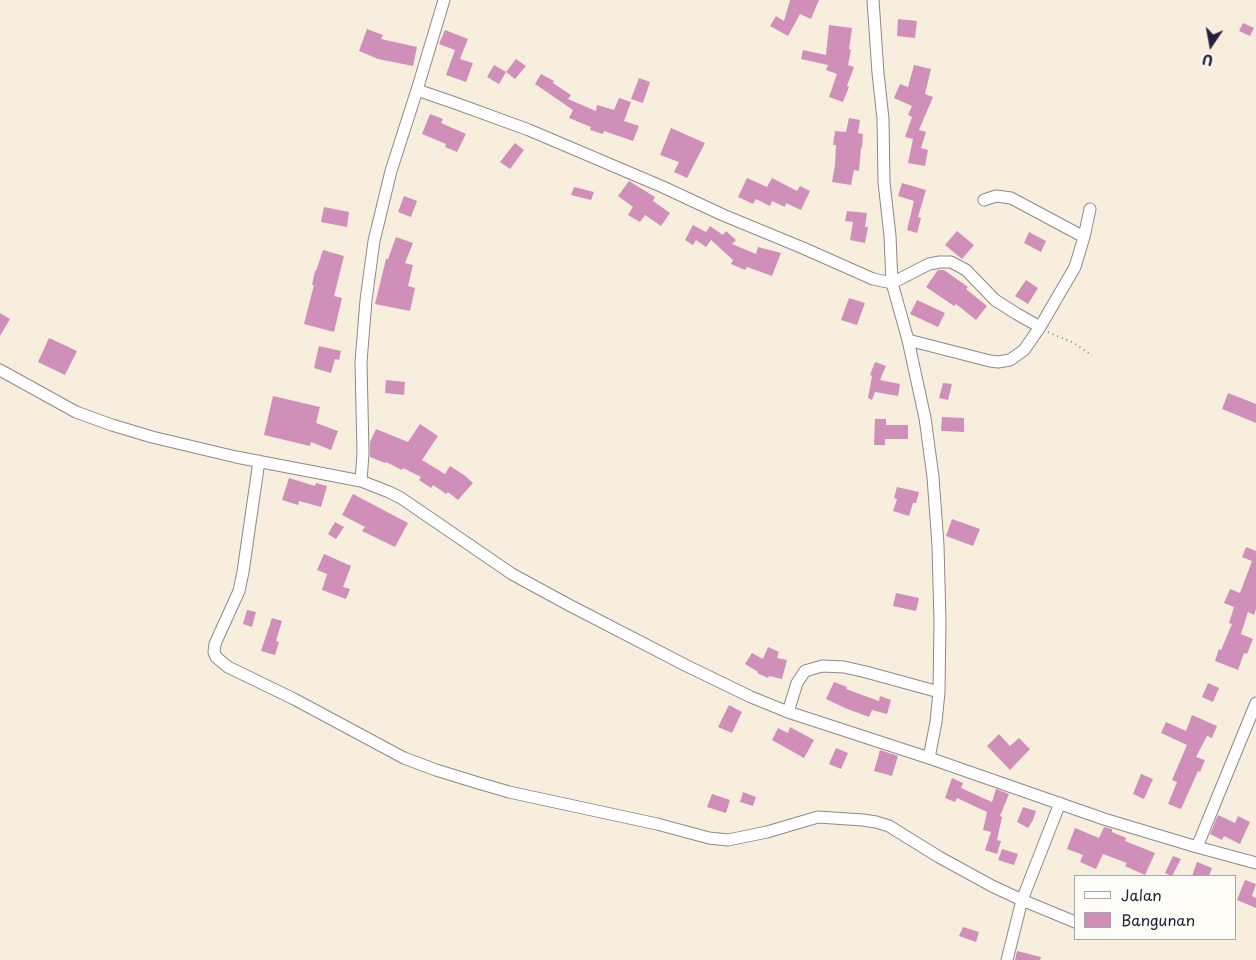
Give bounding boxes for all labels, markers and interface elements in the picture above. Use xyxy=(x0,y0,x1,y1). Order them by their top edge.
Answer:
north arrow xyxy=(1186,20,1236,70)
text: U xyxy=(1200,49,1215,72)
legend xyxy=(1074,875,1236,940)
text: Jalan xyxy=(1121,883,1162,906)
text: Bangunan xyxy=(1121,908,1195,931)

